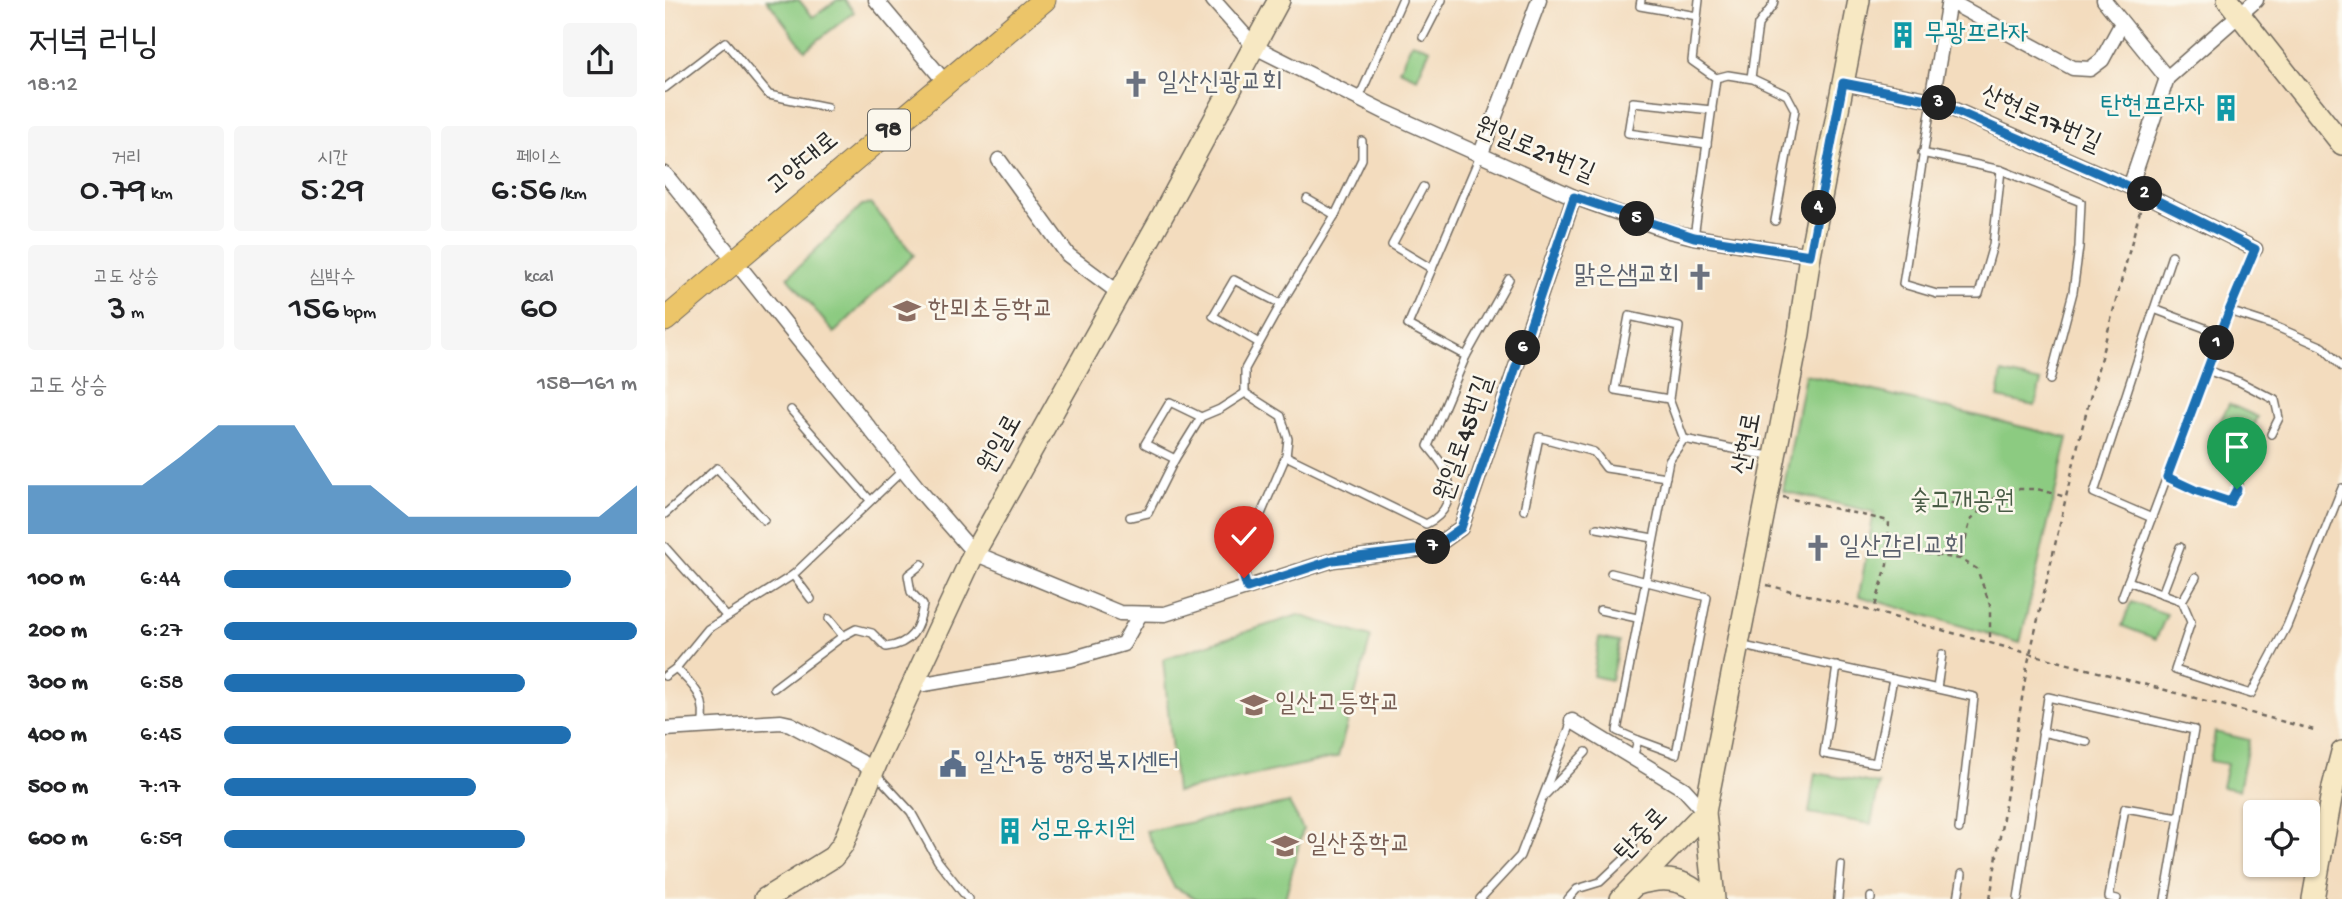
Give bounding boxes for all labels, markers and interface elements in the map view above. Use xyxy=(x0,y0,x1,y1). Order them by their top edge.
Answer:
building icon: 무광프라자 xyxy=(1888,20,1918,50)
place label: 무광프라자 xyxy=(1924,20,2029,51)
button: share xyxy=(563,23,637,97)
text: 저녁 러닝 xyxy=(28,24,159,68)
church icon: 일산신광교회 xyxy=(1121,69,1151,99)
place label: 일산신광교회 xyxy=(1157,69,1283,100)
text: 18:12 xyxy=(28,72,78,99)
street label: 산현로17번길 xyxy=(1975,81,2105,161)
pin: 3 xyxy=(1921,86,1957,120)
text: 3 xyxy=(1934,91,1943,114)
place label: 탄현프라자 xyxy=(2100,93,2205,124)
building icon: 탄현프라자 xyxy=(2211,93,2241,123)
road number: 98 xyxy=(868,110,910,150)
street label: 원일로21번길 xyxy=(1469,113,1599,191)
street label: 고양대로 xyxy=(762,126,846,204)
text: 거리 xyxy=(111,148,141,171)
text: 시간 xyxy=(317,148,348,171)
text: 페이스 xyxy=(516,148,562,171)
text: 0.79 xyxy=(80,171,146,212)
text: 5:29 xyxy=(300,171,365,212)
text: 6:56 xyxy=(491,171,556,212)
pin: 2 xyxy=(2127,176,2163,212)
text: 2 xyxy=(2140,182,2149,205)
text: km xyxy=(146,183,173,206)
text: /km xyxy=(556,183,587,206)
pin: 4 xyxy=(1801,190,1837,226)
text: 4 xyxy=(1814,196,1823,219)
pin: 5 xyxy=(1619,202,1655,236)
text: 5 xyxy=(1632,207,1642,230)
place label: 맑은샘교회 xyxy=(1574,262,1679,293)
church icon: 맑은샘교회 xyxy=(1685,262,1715,292)
text: kcal xyxy=(524,266,554,289)
text: 고도 상승 xyxy=(93,267,159,290)
text: 심박수 xyxy=(310,267,355,290)
text: 60 xyxy=(520,289,558,330)
text: 3 xyxy=(108,290,126,331)
text: 156 xyxy=(289,290,339,331)
school or university icon: 한뫼초등학교 xyxy=(892,296,922,326)
place label: 한뫼초등학교 xyxy=(928,296,1054,327)
text: m xyxy=(126,302,144,325)
text: bpm xyxy=(339,302,376,325)
pin: 1 xyxy=(2199,326,2235,360)
pin: 6 xyxy=(1505,330,1541,366)
text: 1 xyxy=(2213,331,2220,354)
text: 6 xyxy=(1518,336,1527,359)
text: 158–161 m xyxy=(537,371,637,398)
street label: 원일로45번길 xyxy=(1430,372,1502,506)
text: 고도 상승 xyxy=(28,374,107,401)
street label: 원일로 xyxy=(973,410,1031,480)
street label: 산현로 xyxy=(1728,410,1770,478)
pin xyxy=(2207,417,2267,489)
icon: arrive xyxy=(2218,428,2256,466)
park label: 숯고개공원 xyxy=(1910,487,2014,519)
pin xyxy=(1214,506,1274,578)
icon: check xyxy=(1225,517,1263,555)
pin: 7 xyxy=(1415,530,1451,564)
church icon: 일산감리교회 xyxy=(1803,533,1833,563)
place label: 일산감리교회 xyxy=(1839,533,1965,564)
text: 7 xyxy=(1428,535,1437,558)
text: 100 m xyxy=(28,566,85,593)
text: 6:44 xyxy=(140,566,181,593)
text: 200 m xyxy=(28,618,87,645)
text: 6:27 xyxy=(140,618,182,645)
text: 300 m xyxy=(28,670,88,697)
text: 6:58 xyxy=(140,670,184,697)
school or university icon: 일산고등학교 xyxy=(1239,690,1269,720)
place label: 일산고등학교 xyxy=(1275,690,1401,721)
text: 400 m xyxy=(28,722,87,749)
text: 6:45 xyxy=(140,722,182,749)
public building icon: 일산1동 행정복지센터 xyxy=(938,749,968,779)
place label: 일산1동 행정복지센터 xyxy=(974,749,1179,780)
text: 500 m xyxy=(28,774,88,801)
text: 7:17 xyxy=(140,774,180,801)
map controls xyxy=(2243,800,2320,877)
button: locate xyxy=(2243,800,2320,877)
street label: 탄중로 xyxy=(1610,803,1676,869)
building icon: 성모유치원 xyxy=(995,816,1025,846)
place label: 성모유치원 xyxy=(1031,816,1136,847)
text: 600 m xyxy=(28,826,88,853)
text: 6:59 xyxy=(140,826,183,853)
school or university icon: 일산중학교 xyxy=(1270,831,1300,861)
place label: 일산중학교 xyxy=(1306,831,1411,862)

